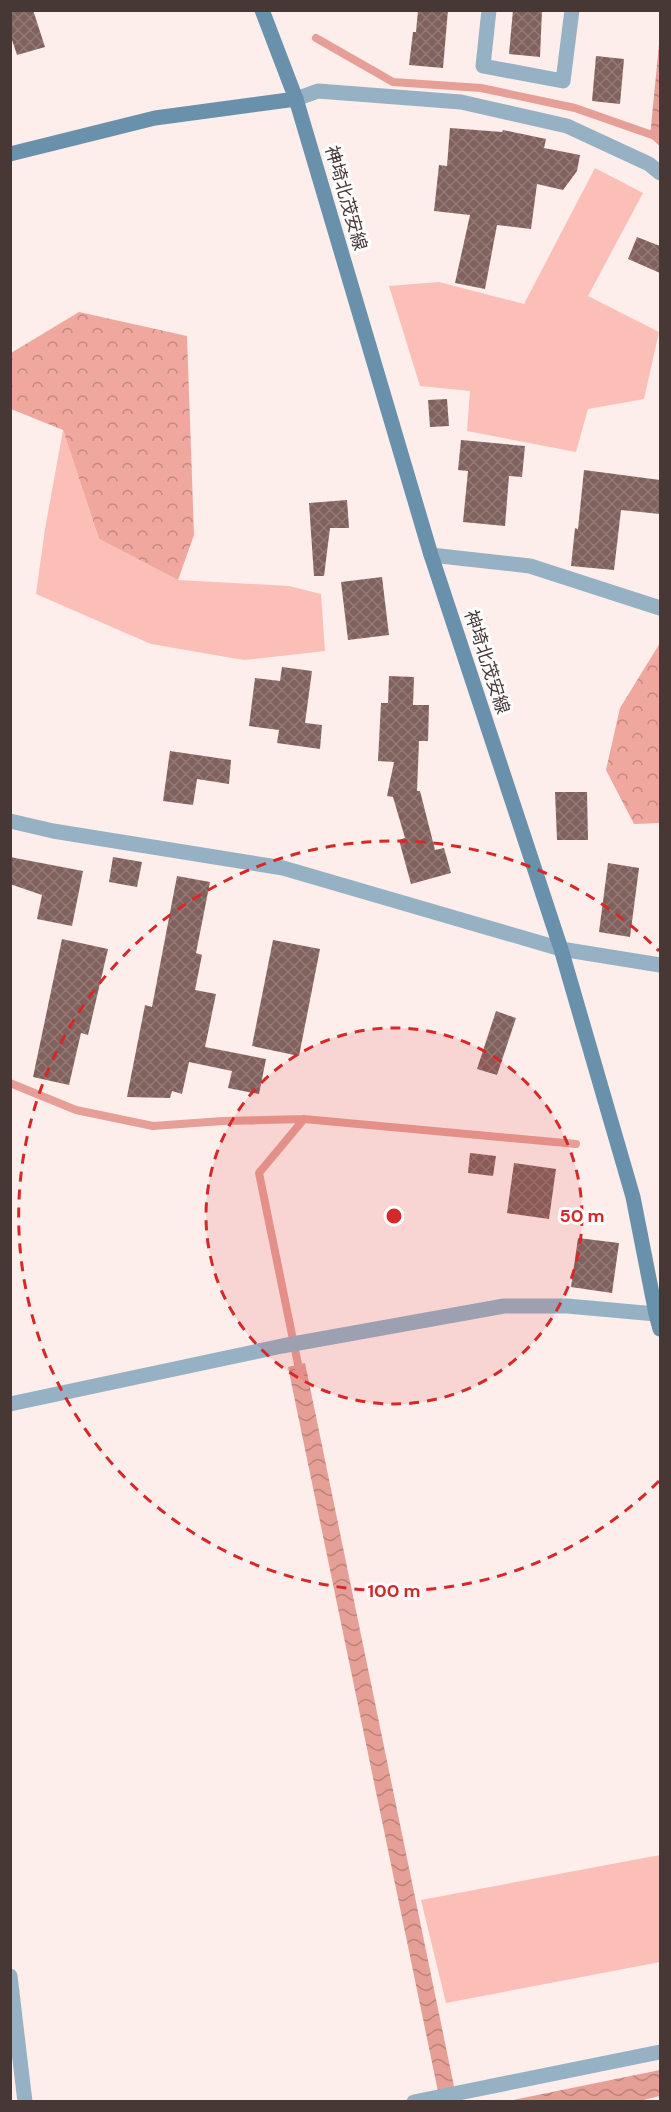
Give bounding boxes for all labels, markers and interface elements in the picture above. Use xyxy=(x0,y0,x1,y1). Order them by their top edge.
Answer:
street label: 神埼北茂安線 xyxy=(320,143,372,253)
street label: 神埼北茂安線 xyxy=(459,607,515,717)
text: 50 m xyxy=(559,1204,605,1228)
centre of rings xyxy=(384,1206,404,1226)
text: 100 m xyxy=(367,1579,421,1603)

